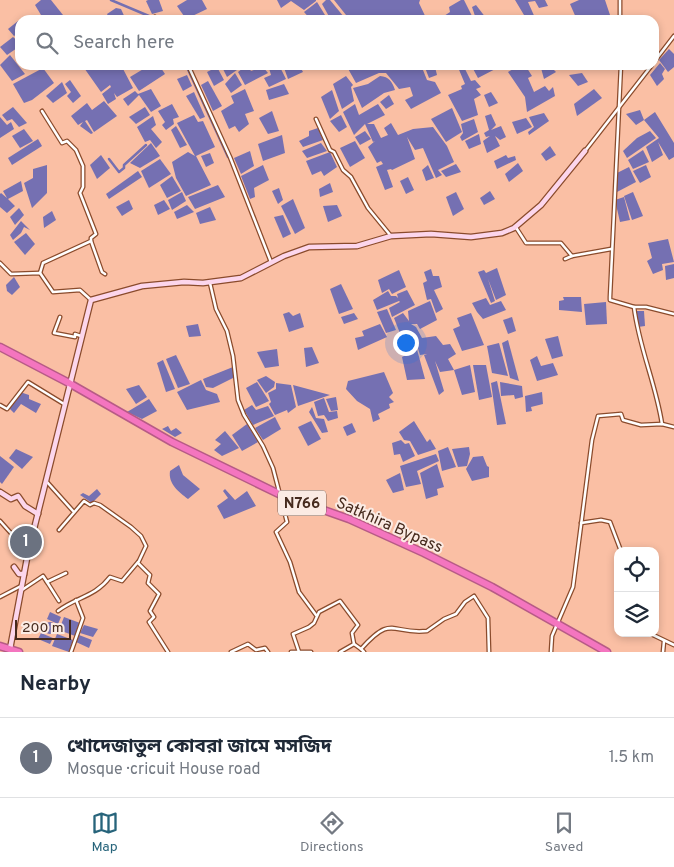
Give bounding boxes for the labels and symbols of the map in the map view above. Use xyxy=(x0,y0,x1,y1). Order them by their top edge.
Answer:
your location xyxy=(393,330,419,356)
road number: N766 xyxy=(278,490,326,516)
street label: Satkhira Bypass xyxy=(333,493,446,558)
pin: 1 xyxy=(10,523,42,561)
scale bar xyxy=(15,617,71,640)

